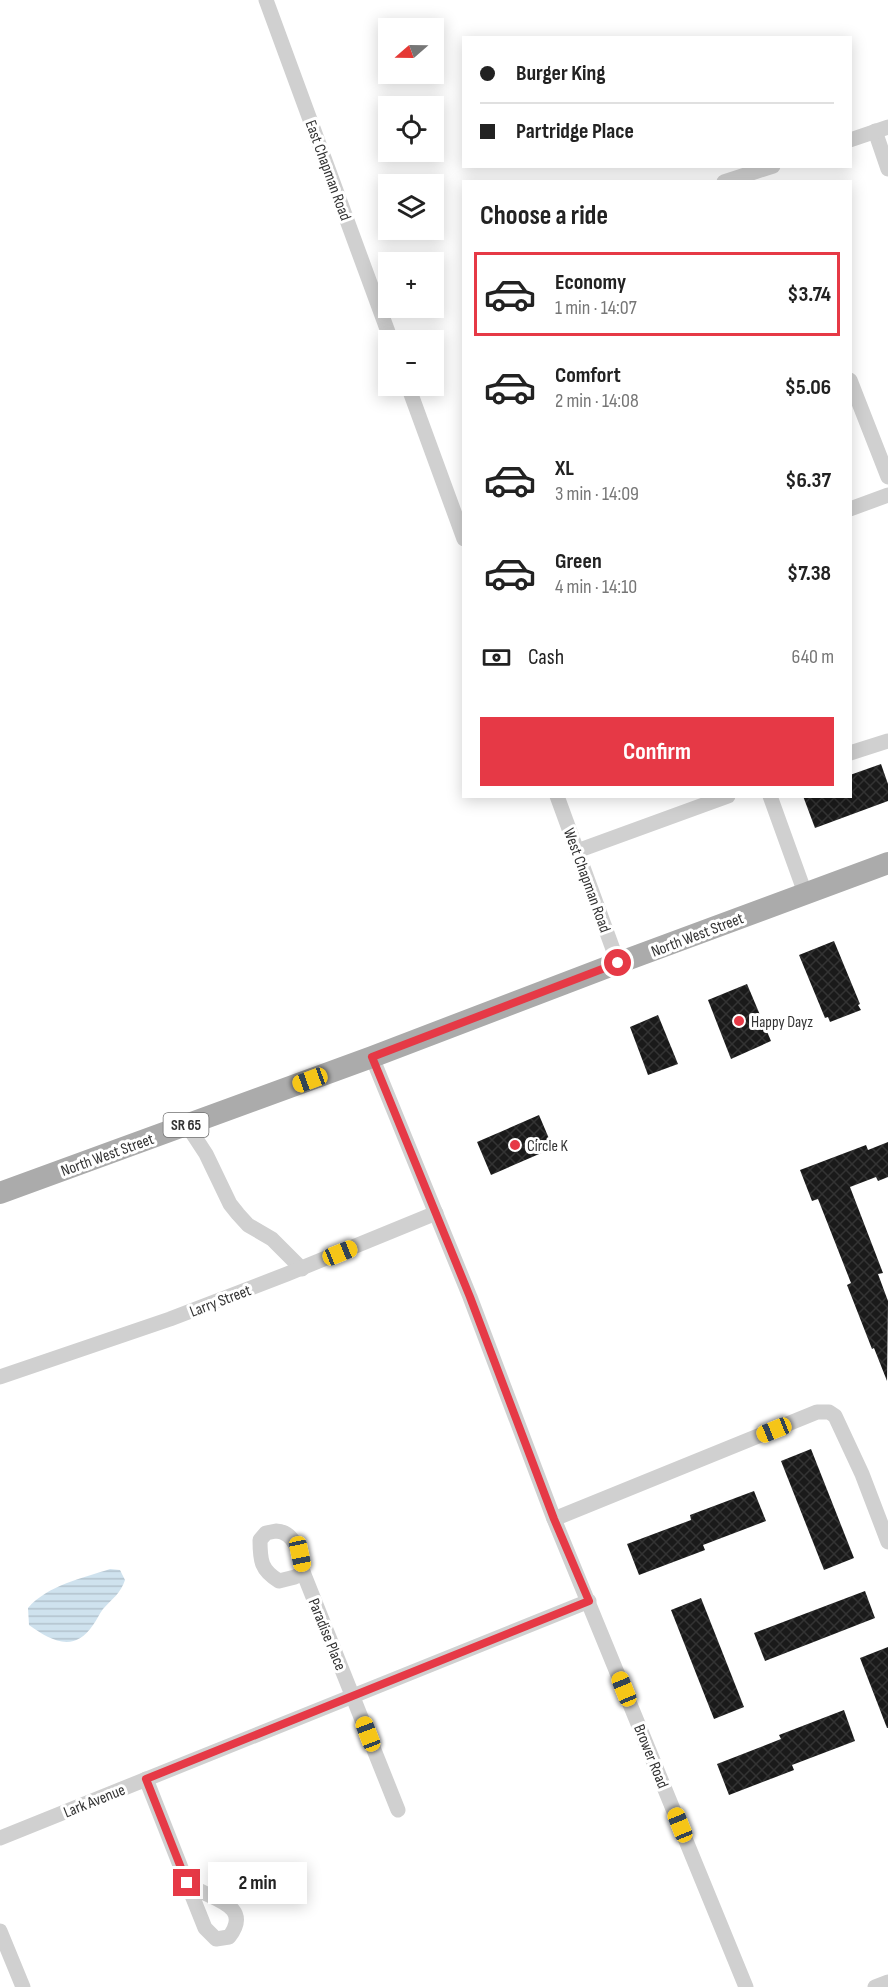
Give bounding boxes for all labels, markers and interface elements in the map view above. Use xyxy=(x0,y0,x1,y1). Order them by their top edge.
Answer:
north arrow xyxy=(378,18,444,84)
map controls xyxy=(378,18,444,396)
text: Burger King xyxy=(516,60,606,87)
button: locate xyxy=(378,96,444,162)
street label: East Chapman Road xyxy=(301,118,355,223)
text: Partridge Place xyxy=(516,118,634,145)
button: layers xyxy=(378,174,444,240)
text: Choose a ride xyxy=(480,200,608,232)
button: + xyxy=(378,252,444,318)
icon: car xyxy=(483,267,537,321)
text: Economy xyxy=(555,269,626,296)
text: $3.74 xyxy=(787,281,831,308)
text: 1 min · 14:07 xyxy=(555,296,637,320)
button: − xyxy=(378,330,444,396)
icon: car xyxy=(483,360,537,414)
text: Comfort xyxy=(555,362,621,389)
text: $5.06 xyxy=(785,374,831,401)
text: 2 min · 14:08 xyxy=(555,389,639,413)
icon: car xyxy=(483,453,537,507)
text: XL xyxy=(555,455,574,482)
text: $6.37 xyxy=(785,467,831,494)
text: 3 min · 14:09 xyxy=(555,482,639,506)
icon: car xyxy=(483,546,537,600)
text: Green xyxy=(555,548,602,575)
text: $7.38 xyxy=(787,560,831,587)
text: 4 min · 14:10 xyxy=(555,575,637,599)
icon: cash xyxy=(480,641,513,674)
text: Cash xyxy=(528,644,564,671)
text: 640 m xyxy=(792,645,834,669)
button: Confirm xyxy=(480,717,834,786)
street label: West Chapman Road xyxy=(559,826,614,935)
street label: North West Street xyxy=(649,909,746,962)
route start xyxy=(604,949,631,976)
place label: Happy Dayz xyxy=(751,1013,813,1032)
marker: Happy Dayz xyxy=(732,1014,746,1028)
car xyxy=(290,1065,330,1095)
road number: SR 65 xyxy=(164,1113,208,1137)
street label: North West Street xyxy=(59,1130,157,1181)
place label: Circle K xyxy=(527,1137,568,1156)
marker: Circle K xyxy=(508,1138,522,1152)
car xyxy=(320,1238,360,1268)
street label: Larry Street xyxy=(187,1281,254,1322)
car xyxy=(754,1415,794,1445)
car xyxy=(287,1535,313,1573)
street label: Paradise Place xyxy=(304,1596,350,1673)
car xyxy=(609,1669,639,1709)
car xyxy=(353,1714,383,1754)
street label: Brower Road xyxy=(629,1722,672,1791)
street label: Lark Avenue xyxy=(61,1781,128,1822)
car xyxy=(665,1805,695,1845)
callout: 2 min xyxy=(208,1862,307,1904)
route end xyxy=(173,1869,200,1896)
text: 2 min xyxy=(238,1871,277,1895)

